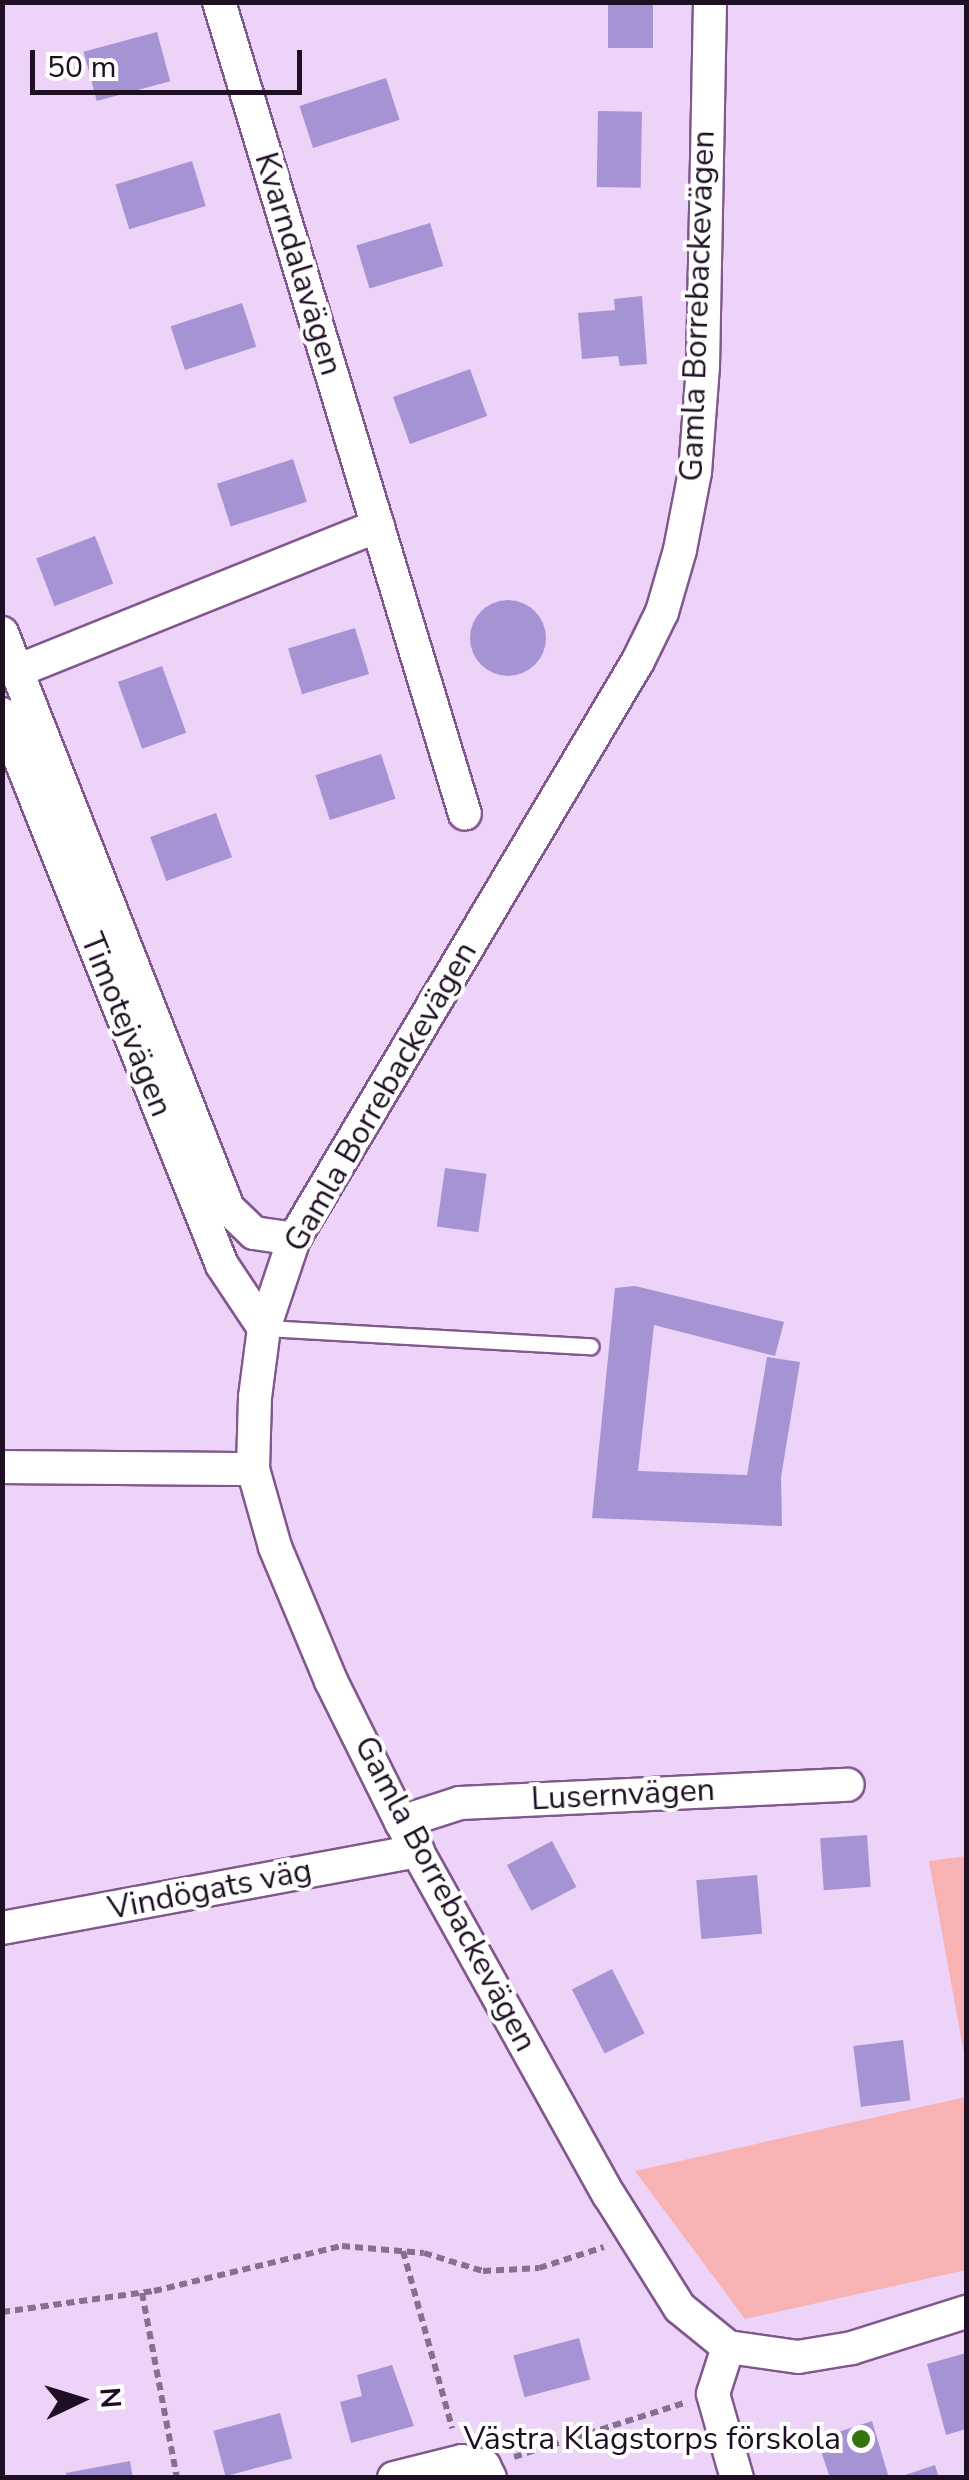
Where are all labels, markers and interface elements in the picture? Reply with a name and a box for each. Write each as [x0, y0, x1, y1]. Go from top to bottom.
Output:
scale bar [35, 30, 308, 92]
text: 50 m [47, 47, 116, 88]
street label: Gamla Borrebackevägen [673, 130, 723, 482]
street label: Kvarndalavägen [246, 148, 350, 380]
street label: Timotejvägen [72, 928, 180, 1122]
street label: Gamla Borrebackevägen [277, 935, 485, 1259]
street label: Gamla Borrebackevägen [346, 1730, 544, 2058]
street label: Lusernvägen [530, 1771, 716, 1819]
street label: Vindögats väg [105, 1851, 315, 1929]
north arrow [30, 2350, 130, 2450]
text: N [90, 2386, 130, 2410]
place label: Västra Klagstorps förskola [463, 2420, 841, 2458]
marker: Västra Klagstorps förskola [850, 2428, 872, 2450]

